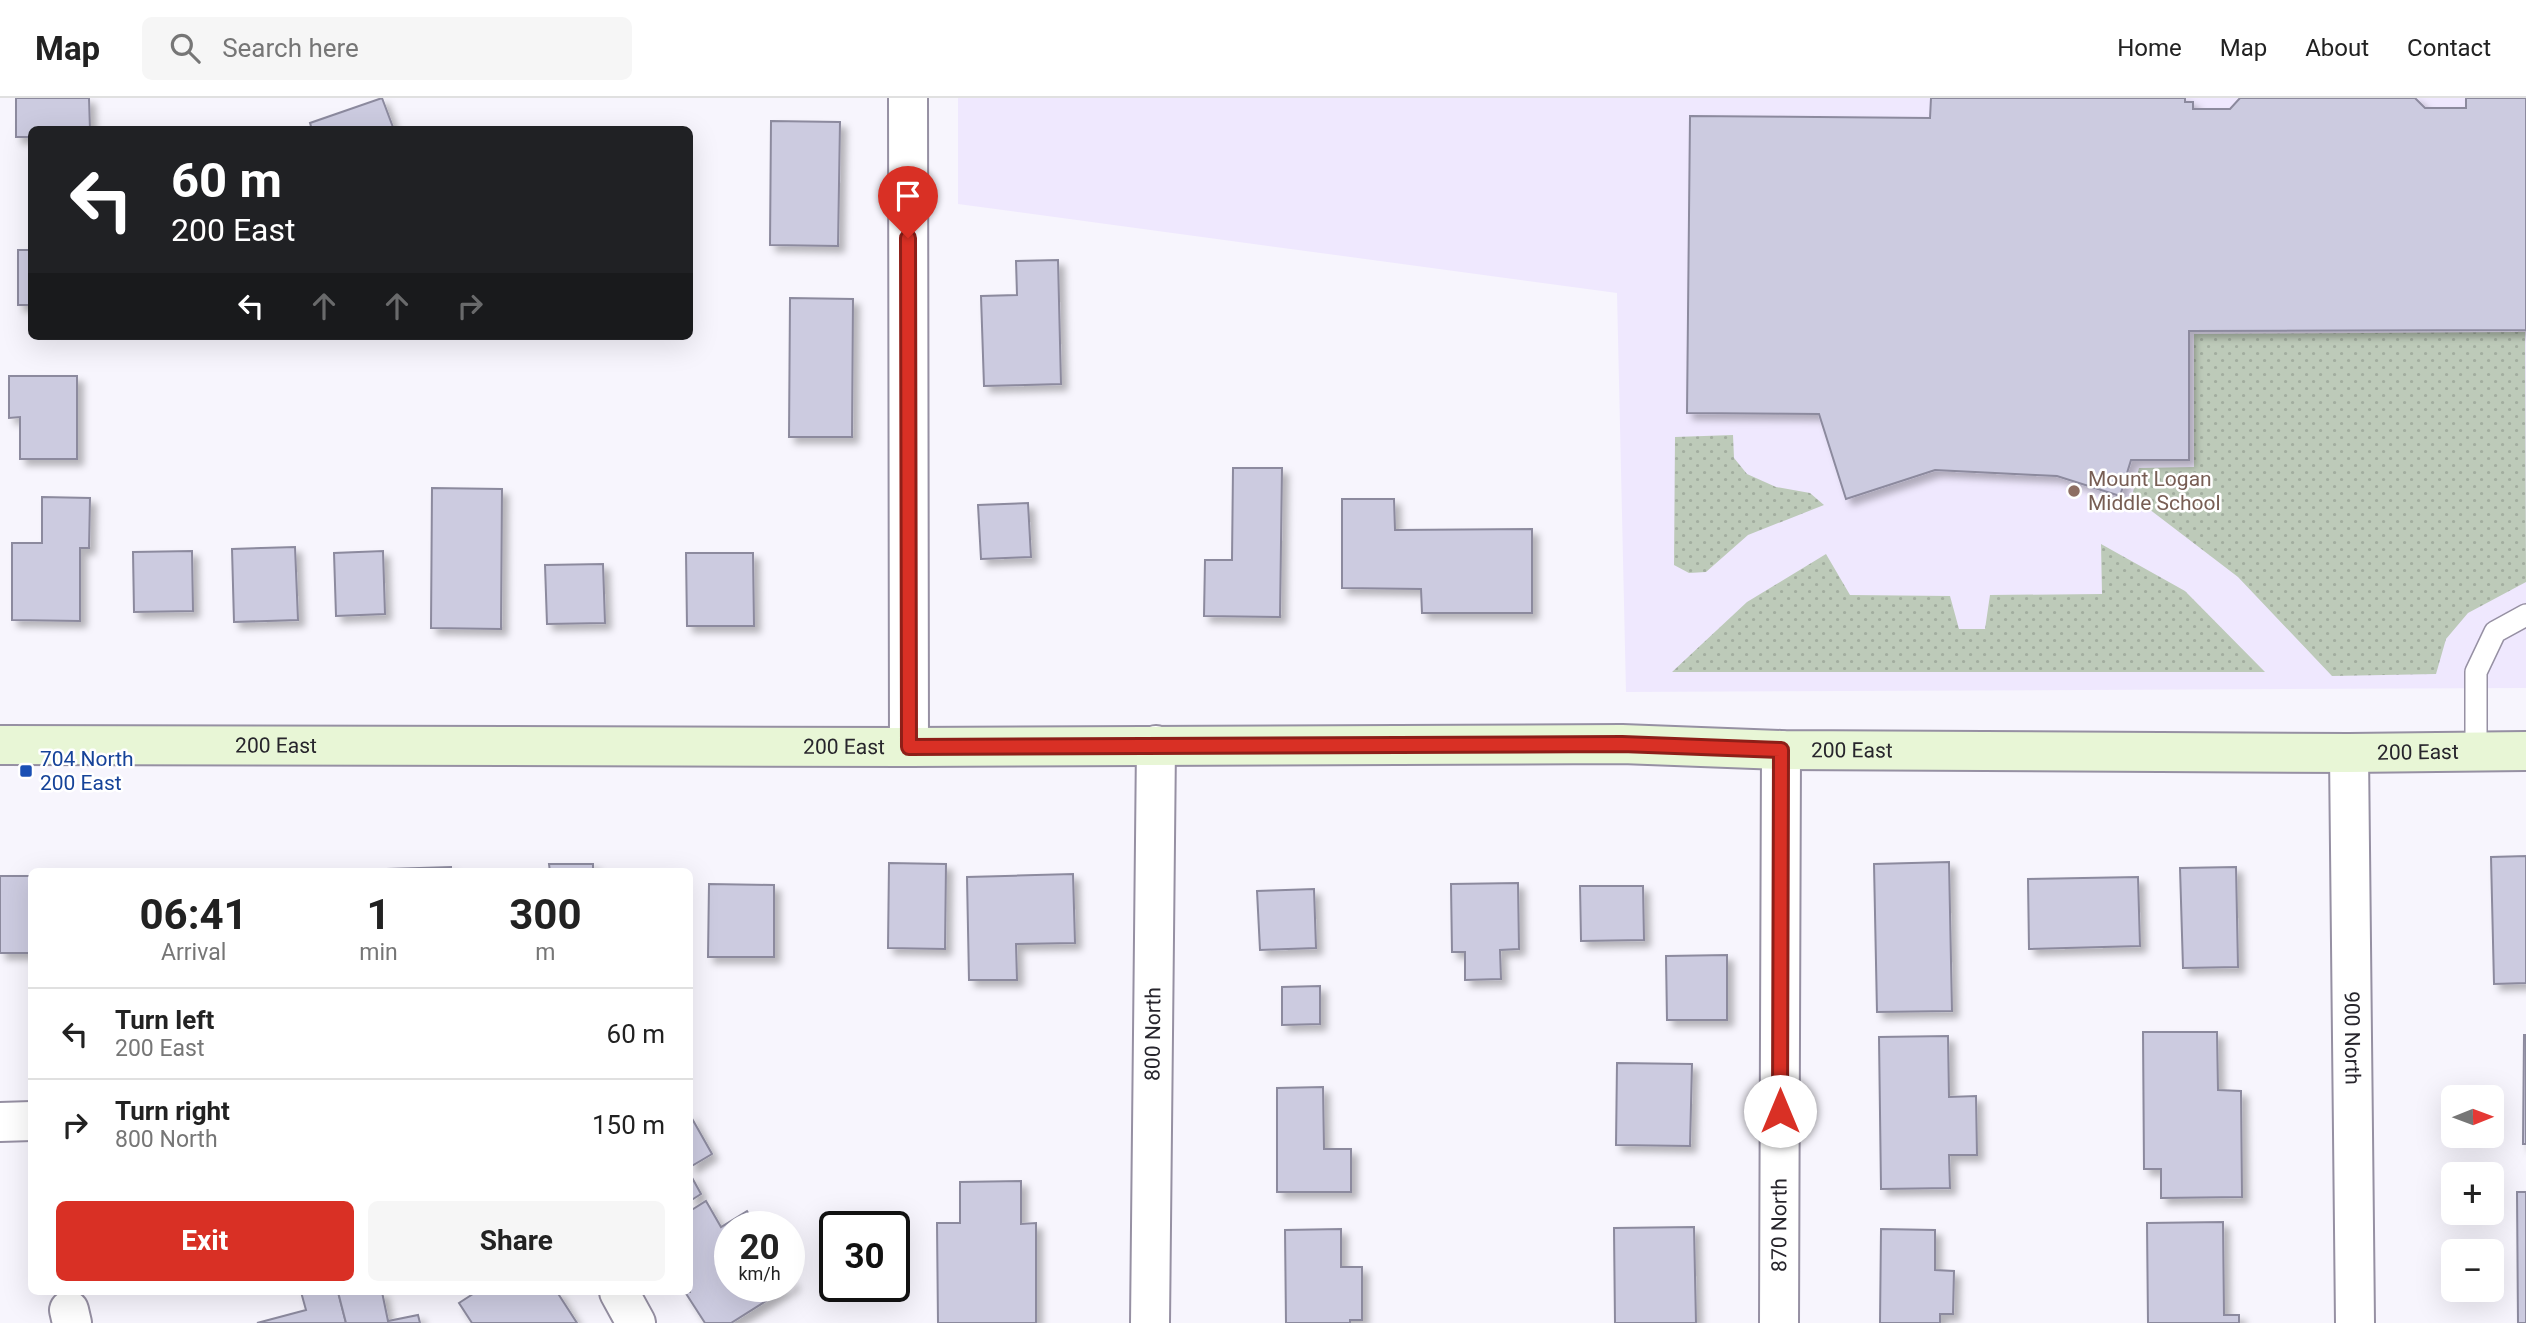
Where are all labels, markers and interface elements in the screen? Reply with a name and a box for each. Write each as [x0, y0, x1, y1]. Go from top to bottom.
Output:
search box [142, 17, 632, 80]
text: Map [35, 29, 100, 68]
icon: search [166, 29, 204, 67]
text: Search here [222, 33, 359, 63]
text: Home [2117, 34, 2182, 62]
text: Map [2220, 34, 2267, 62]
text: About [2305, 34, 2369, 62]
text: Contact [2407, 34, 2491, 62]
text: 60 m [171, 152, 282, 209]
icon: left [56, 154, 147, 245]
pin [878, 166, 938, 238]
icon: arrive [889, 177, 927, 215]
text: 200 East [171, 211, 295, 249]
icon: left [232, 287, 270, 325]
icon: ahead [305, 287, 343, 325]
icon: ahead [378, 287, 416, 325]
icon: right [451, 287, 489, 325]
place label: Mount Logan Middle School [2088, 467, 2221, 515]
marker: Mount Logan Middle School [2066, 483, 2082, 499]
street label: 200 East [235, 734, 317, 758]
street label: 200 East [803, 735, 885, 759]
street label: 200 East [1811, 738, 1893, 763]
street label: 200 East [2377, 740, 2459, 765]
place label: 704 North 200 East [40, 747, 134, 795]
marker: 704 North 200 East [18, 763, 34, 779]
text: 06:41 [140, 890, 248, 939]
text: 1 [366, 890, 391, 939]
text: 300 [509, 890, 582, 939]
text: Arrival [161, 939, 226, 966]
text: min [359, 939, 398, 966]
text: m [535, 939, 555, 966]
street label: 800 North [1141, 987, 1165, 1081]
street label: 900 North [2340, 991, 2364, 1085]
text: Turn left [115, 1005, 214, 1035]
icon: left [56, 1015, 94, 1053]
text: 60 m [607, 1019, 665, 1049]
text: 200 East [115, 1035, 204, 1062]
position arrow [1743, 1074, 1817, 1148]
north arrow [2441, 1085, 2504, 1148]
map controls [2441, 1085, 2504, 1302]
text: Turn right [115, 1096, 230, 1126]
icon: right [56, 1106, 94, 1144]
text: 150 m [592, 1110, 665, 1140]
text: 800 North [115, 1126, 218, 1153]
button: + [2441, 1162, 2504, 1225]
street label: 870 North [1767, 1178, 1792, 1272]
button: Exit [56, 1201, 354, 1281]
button: Share [368, 1201, 665, 1281]
speed limit sign: 30 [819, 1211, 910, 1302]
text: 20 [739, 1227, 780, 1268]
button: − [2441, 1239, 2504, 1302]
text: km/h [738, 1263, 781, 1284]

